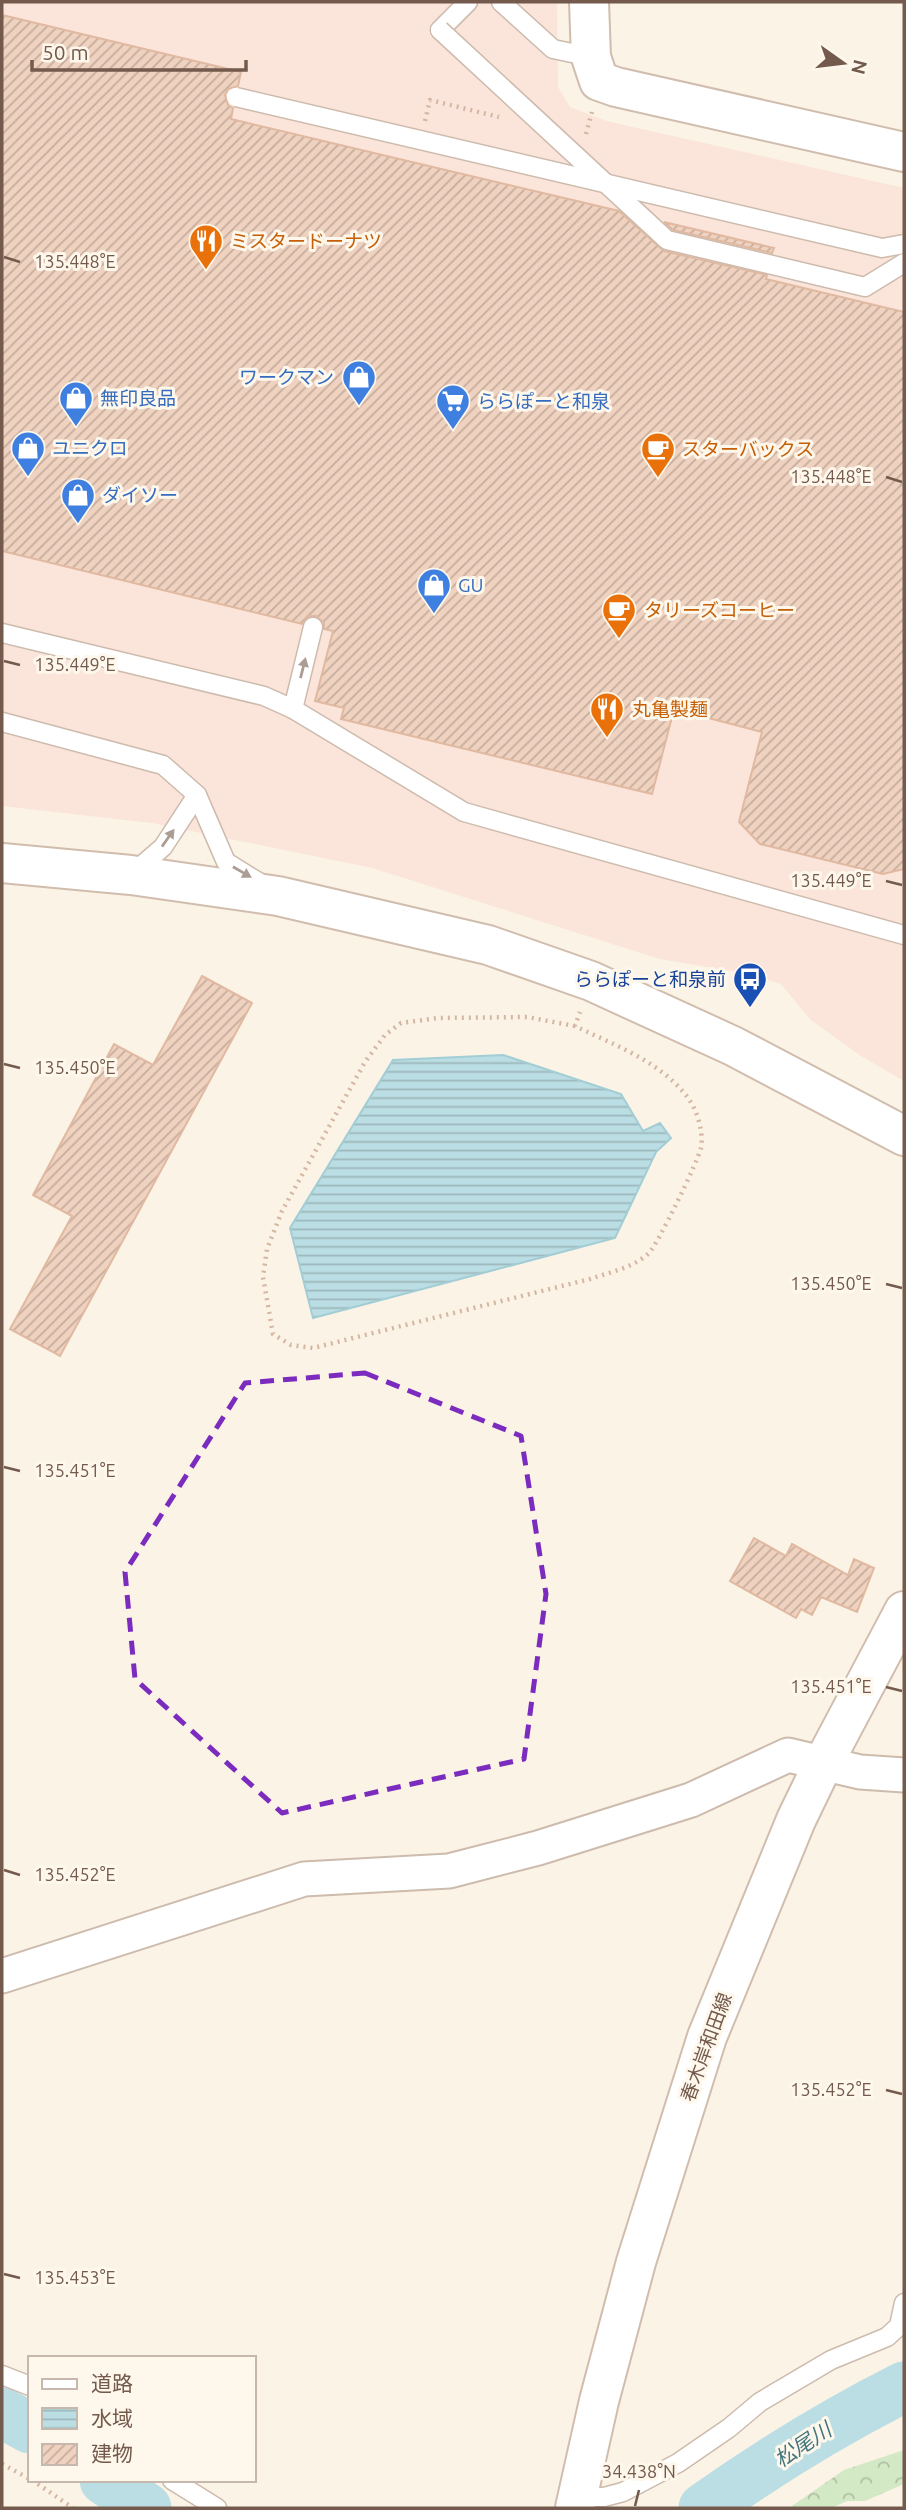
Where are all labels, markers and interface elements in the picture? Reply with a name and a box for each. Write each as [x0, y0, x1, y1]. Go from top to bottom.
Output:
scale bar [32, 28, 245, 72]
north arrow [808, 28, 878, 98]
text: 50 m [42, 40, 89, 64]
text: N [847, 58, 872, 77]
restaurant icon: ミスタードーナツ [187, 222, 225, 271]
place label: ミスタードーナツ [230, 230, 382, 252]
text: 135.448°E [34, 251, 116, 271]
shop icon: ワークマン [340, 358, 378, 407]
place label: ワークマン [239, 366, 334, 388]
shop icon: 無印良品 [57, 379, 95, 428]
supermarket icon: ららぽーと和泉 [434, 382, 472, 431]
place label: 無印良品 [100, 387, 176, 409]
place label: ららぽーと和泉 [477, 390, 610, 412]
shop icon: ユニクロ [9, 429, 47, 478]
cafe icon: スターバックス [639, 430, 677, 479]
place label: ユニクロ [52, 437, 128, 459]
place label: スターバックス [682, 438, 814, 460]
text: 135.448°E [790, 466, 872, 486]
shop icon: ダイソー [59, 476, 97, 525]
place label: ダイソー [102, 484, 178, 506]
shop icon: GU [415, 566, 453, 615]
place label: GU [458, 574, 484, 596]
cafe icon: タリーズコーヒー [600, 591, 638, 640]
place label: タリーズコーヒー [644, 599, 795, 621]
text: 135.449°E [34, 654, 116, 674]
one-way arrow [298, 657, 309, 679]
restaurant icon: 丸亀製麺 [588, 690, 626, 739]
place label: 丸亀製麺 [632, 698, 708, 720]
one-way arrow [161, 829, 175, 847]
one-way arrow [233, 866, 252, 878]
text: 135.449°E [790, 870, 872, 890]
bus stop icon: ららぽーと和泉前 [731, 960, 769, 1009]
place label: ららぽーと和泉前 [574, 968, 726, 990]
text: 135.450°E [34, 1057, 116, 1077]
text: 135.450°E [790, 1273, 872, 1293]
text: 135.451°E [34, 1460, 116, 1480]
text: 135.451°E [790, 1676, 872, 1696]
text: 135.452°E [34, 1864, 116, 1884]
street label: 春木岸和田線 [676, 1990, 736, 2104]
text: 135.452°E [790, 2079, 872, 2099]
text: 135.453°E [34, 2267, 116, 2287]
legend [28, 2356, 256, 2482]
text: 道路 [91, 2371, 133, 2395]
text: 水域 [91, 2406, 133, 2430]
water label: 松尾川 [770, 2416, 837, 2471]
text: 建物 [91, 2441, 133, 2465]
text: 34.438°N [602, 2461, 676, 2481]

